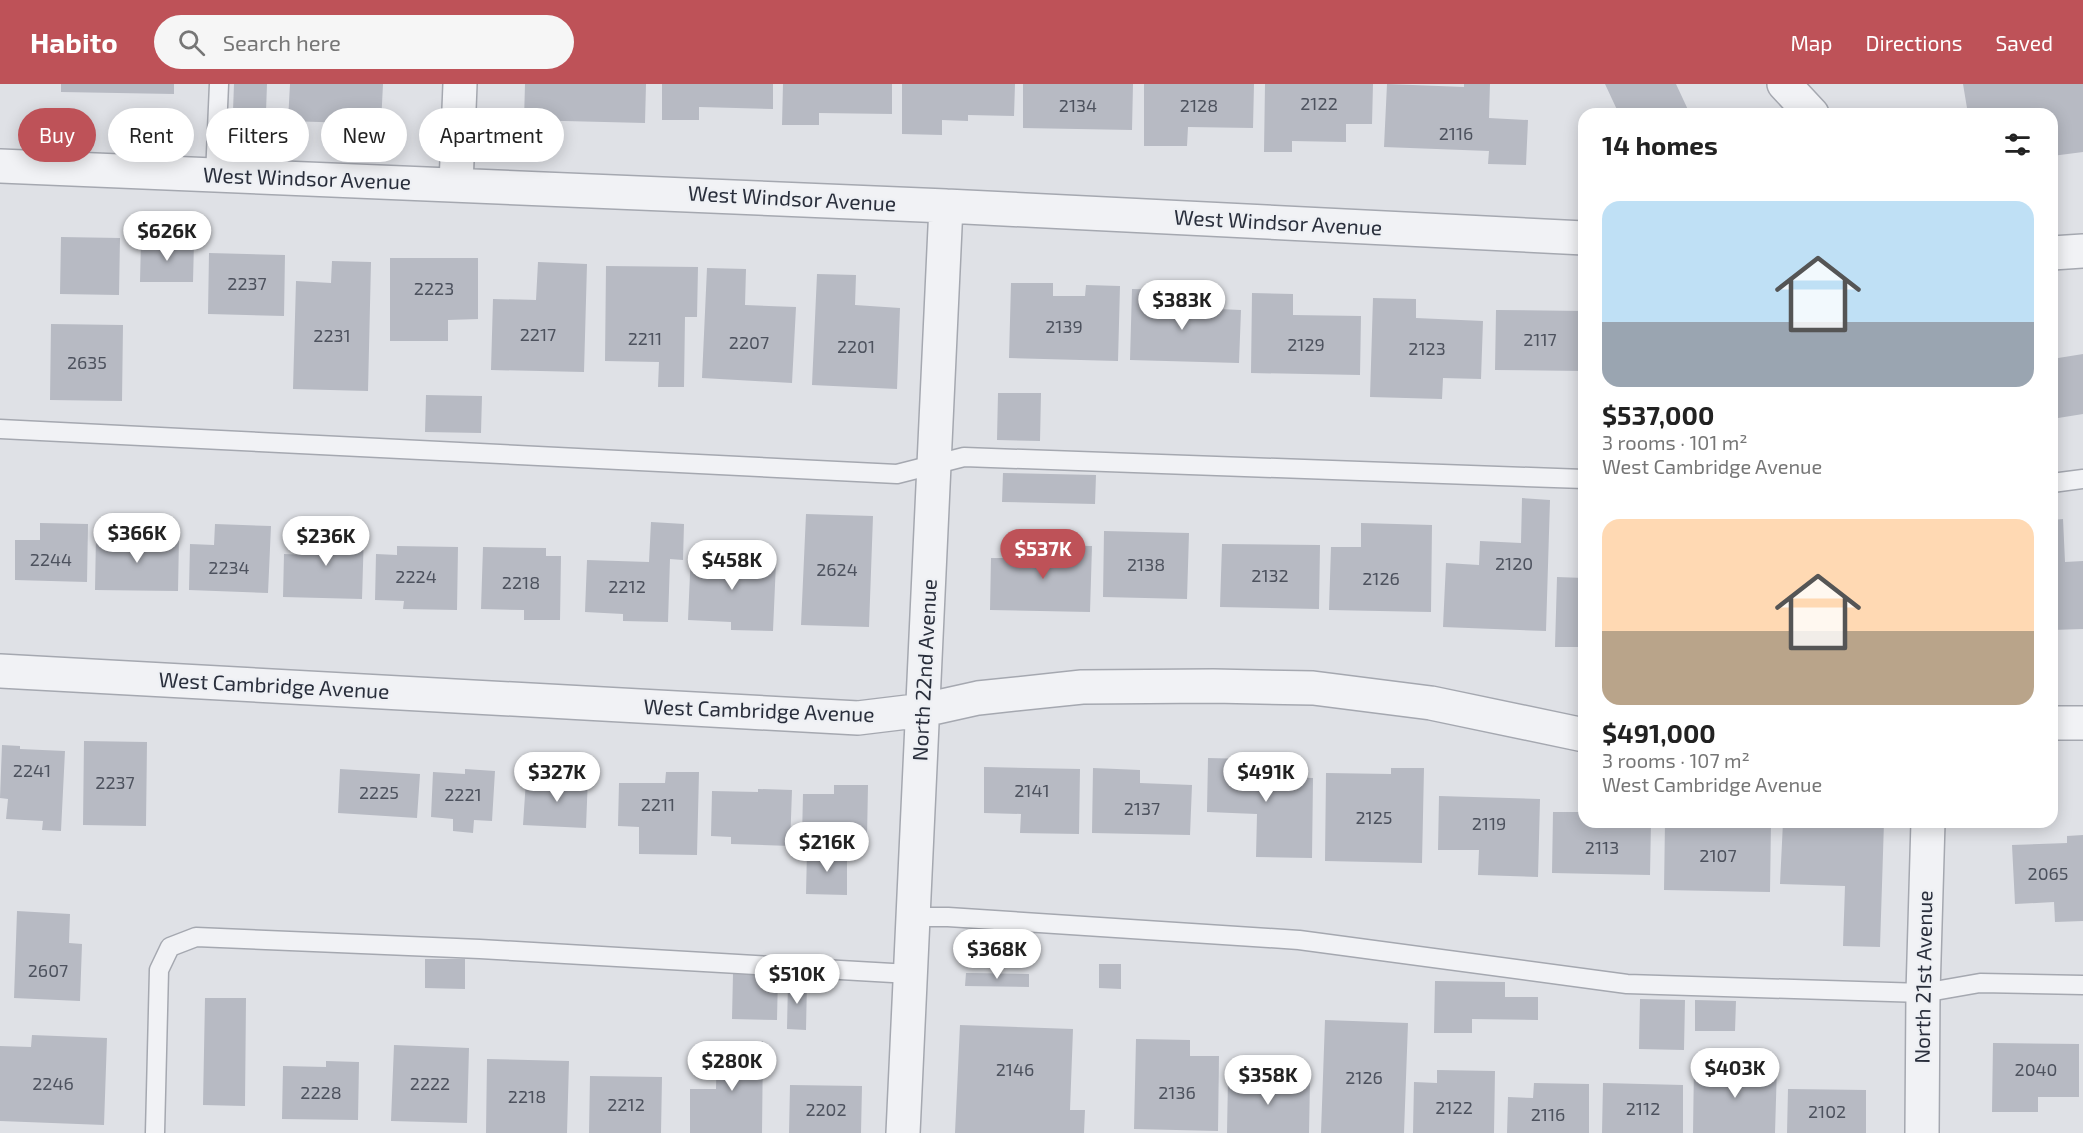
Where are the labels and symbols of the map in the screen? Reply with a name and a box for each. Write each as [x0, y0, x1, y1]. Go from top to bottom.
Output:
house number: 2122 [1300, 92, 1338, 114]
house number: 2134 [1059, 94, 1097, 116]
house number: 2128 [1180, 94, 1218, 116]
house number: 2116 [1439, 122, 1473, 144]
street label: West Windsor Avenue [202, 161, 412, 194]
street label: West Windsor Avenue [687, 180, 897, 215]
street label: West Windsor Avenue [1173, 204, 1383, 239]
pin: $626K [125, 211, 209, 262]
house number: 2237 [227, 272, 267, 294]
house number: 2223 [414, 277, 454, 299]
pin: $383K [1140, 280, 1224, 331]
house number: 2139 [1045, 315, 1083, 337]
house number: 2217 [520, 323, 556, 345]
house number: 2231 [313, 324, 351, 346]
house number: 2211 [628, 327, 662, 349]
house number: 2117 [1523, 328, 1557, 350]
house number: 2207 [729, 331, 769, 353]
house number: 2129 [1287, 333, 1325, 355]
house number: 2201 [837, 335, 875, 357]
house number: 2123 [1408, 337, 1446, 359]
house number: 2635 [67, 351, 107, 373]
pin: $366K [95, 513, 179, 564]
pin: $236K [284, 516, 368, 567]
pin: $537K [1001, 529, 1085, 580]
pin: $458K [690, 540, 774, 591]
house number: 2244 [30, 548, 72, 570]
house number: 2120 [1495, 552, 1533, 574]
house number: 2138 [1127, 553, 1165, 575]
house number: 2234 [208, 556, 250, 578]
house number: 2624 [816, 558, 858, 580]
house number: 2132 [1251, 564, 1289, 586]
house number: 2224 [395, 565, 437, 587]
house number: 2126 [1362, 567, 1400, 589]
house number: 2218 [502, 571, 540, 593]
house number: 2212 [608, 575, 646, 597]
street label: North 22nd Avenue [906, 578, 941, 762]
street label: West Cambridge Avenue [158, 666, 390, 703]
street label: West Cambridge Avenue [643, 693, 875, 726]
pin: $327K [515, 752, 599, 803]
pin: $491K [1224, 752, 1308, 803]
house number: 2241 [13, 759, 51, 781]
house number: 2237 [95, 771, 135, 793]
house number: 2141 [1014, 779, 1050, 801]
house number: 2225 [359, 781, 399, 803]
house number: 2221 [444, 783, 482, 805]
house number: 2211 [641, 793, 675, 815]
house number: 2137 [1124, 797, 1160, 819]
house number: 2125 [1355, 806, 1393, 828]
house number: 2119 [1472, 812, 1506, 834]
pin: $216K [785, 822, 869, 873]
house number: 2113 [1585, 836, 1619, 858]
house number: 2107 [1699, 844, 1737, 866]
house number: 2065 [2028, 862, 2068, 884]
street label: North 21st Avenue [1908, 890, 1937, 1064]
pin: $368K [955, 929, 1039, 980]
pin: $510K [755, 954, 839, 1005]
house number: 2607 [28, 959, 68, 981]
pin: $280K [690, 1041, 774, 1092]
pin: $403K [1693, 1048, 1777, 1099]
pin: $358K [1226, 1055, 1310, 1106]
house number: 2146 [996, 1058, 1034, 1080]
house number: 2040 [2015, 1058, 2057, 1080]
house number: 2126 [1345, 1066, 1383, 1088]
house number: 2246 [32, 1072, 74, 1094]
house number: 2222 [410, 1072, 450, 1094]
house number: 2228 [300, 1081, 342, 1103]
house number: 2136 [1158, 1081, 1196, 1103]
house number: 2218 [508, 1085, 546, 1107]
house number: 2212 [607, 1093, 645, 1115]
house number: 2122 [1435, 1096, 1473, 1118]
house number: 2112 [1626, 1097, 1660, 1119]
house number: 2202 [805, 1098, 847, 1120]
house number: 2102 [1808, 1100, 1846, 1122]
house number: 2116 [1531, 1103, 1565, 1125]

